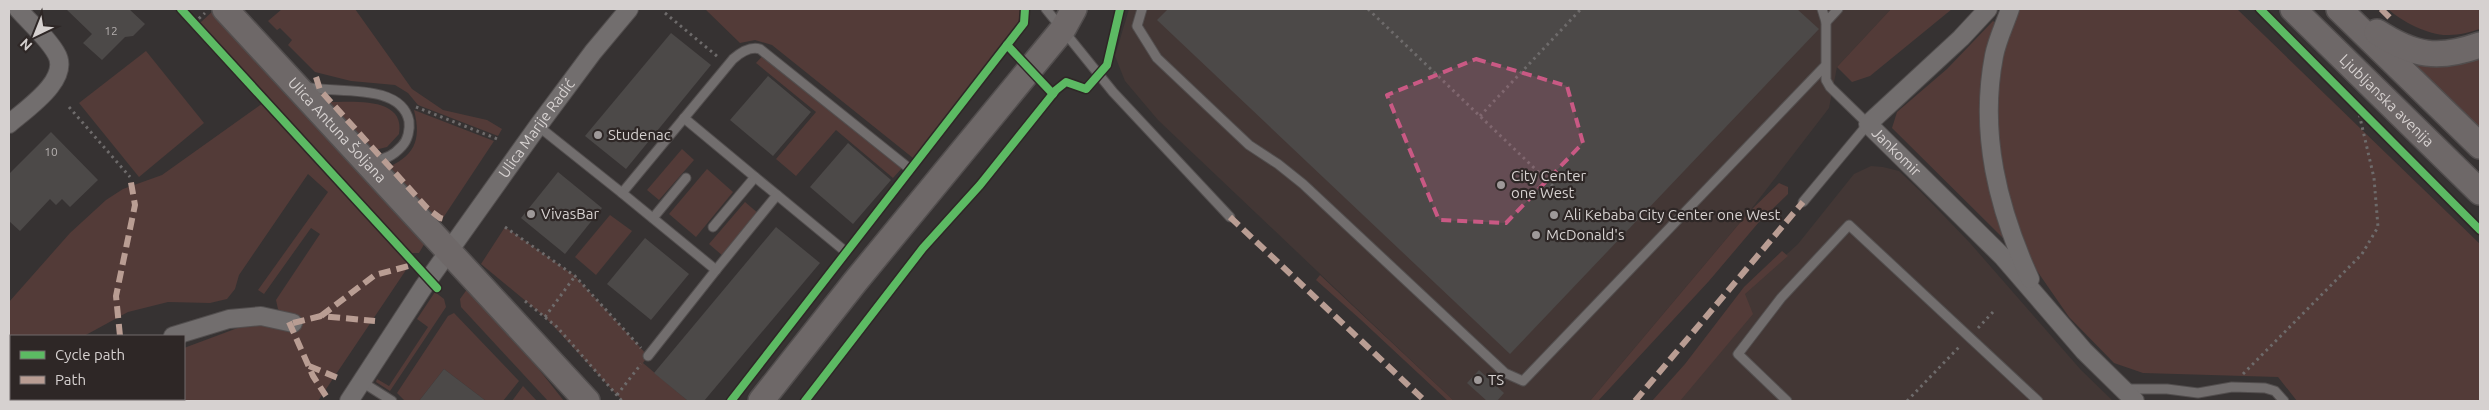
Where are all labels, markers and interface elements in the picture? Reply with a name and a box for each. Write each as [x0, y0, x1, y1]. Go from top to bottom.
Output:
north arrow [10, 10, 60, 60]
house number: 12 [104, 24, 118, 37]
text: N [17, 35, 35, 54]
street label: Ljubljanska avenija [2336, 51, 2437, 150]
street label: Ulica Antuna Šoljana [285, 74, 390, 186]
street label: Ulica Marije Radić [495, 76, 578, 181]
street label: Jankomir [1869, 124, 1925, 180]
place label: Studenac [608, 126, 671, 143]
marker: Studenac [592, 129, 604, 141]
house number: 10 [44, 145, 58, 158]
place label: City Center one West [1511, 167, 1587, 201]
marker: City Center one West [1495, 179, 1507, 191]
place label: VivasBar [541, 205, 599, 222]
place label: Ali Kebaba City Center one West [1564, 206, 1781, 223]
marker: VivasBar [525, 208, 537, 220]
marker: Ali Kebaba City Center one West [1548, 209, 1560, 221]
place label: McDonald's [1546, 226, 1624, 243]
marker: McDonald's [1530, 229, 1542, 241]
legend [10, 335, 185, 400]
text: Cycle path [55, 346, 125, 363]
text: Path [55, 371, 86, 388]
place label: TS [1488, 371, 1504, 388]
marker: TS [1472, 374, 1484, 386]

